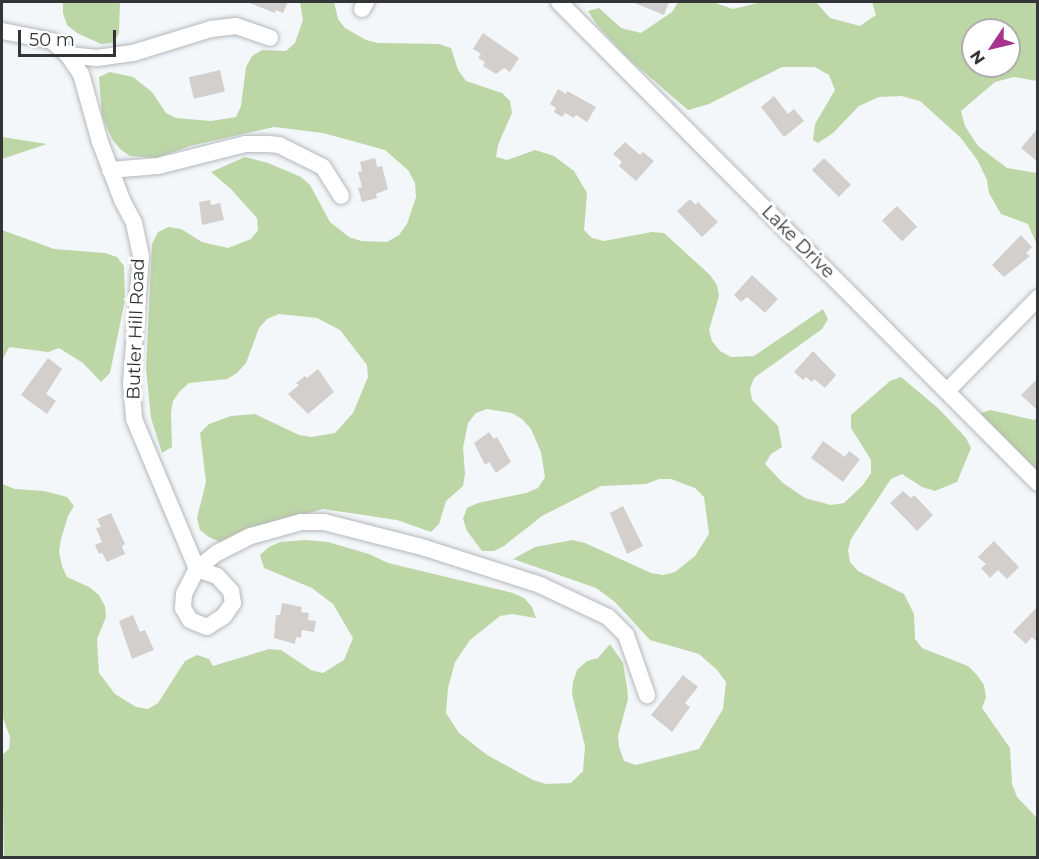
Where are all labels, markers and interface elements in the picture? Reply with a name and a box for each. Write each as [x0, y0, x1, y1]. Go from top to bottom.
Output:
scale bar [21, 18, 118, 56]
north arrow [961, 18, 1021, 78]
text: 50 m [29, 29, 75, 51]
text: N [966, 47, 989, 68]
street label: Lake Drive [757, 201, 839, 283]
street label: Butler Hill Road [123, 258, 149, 400]

